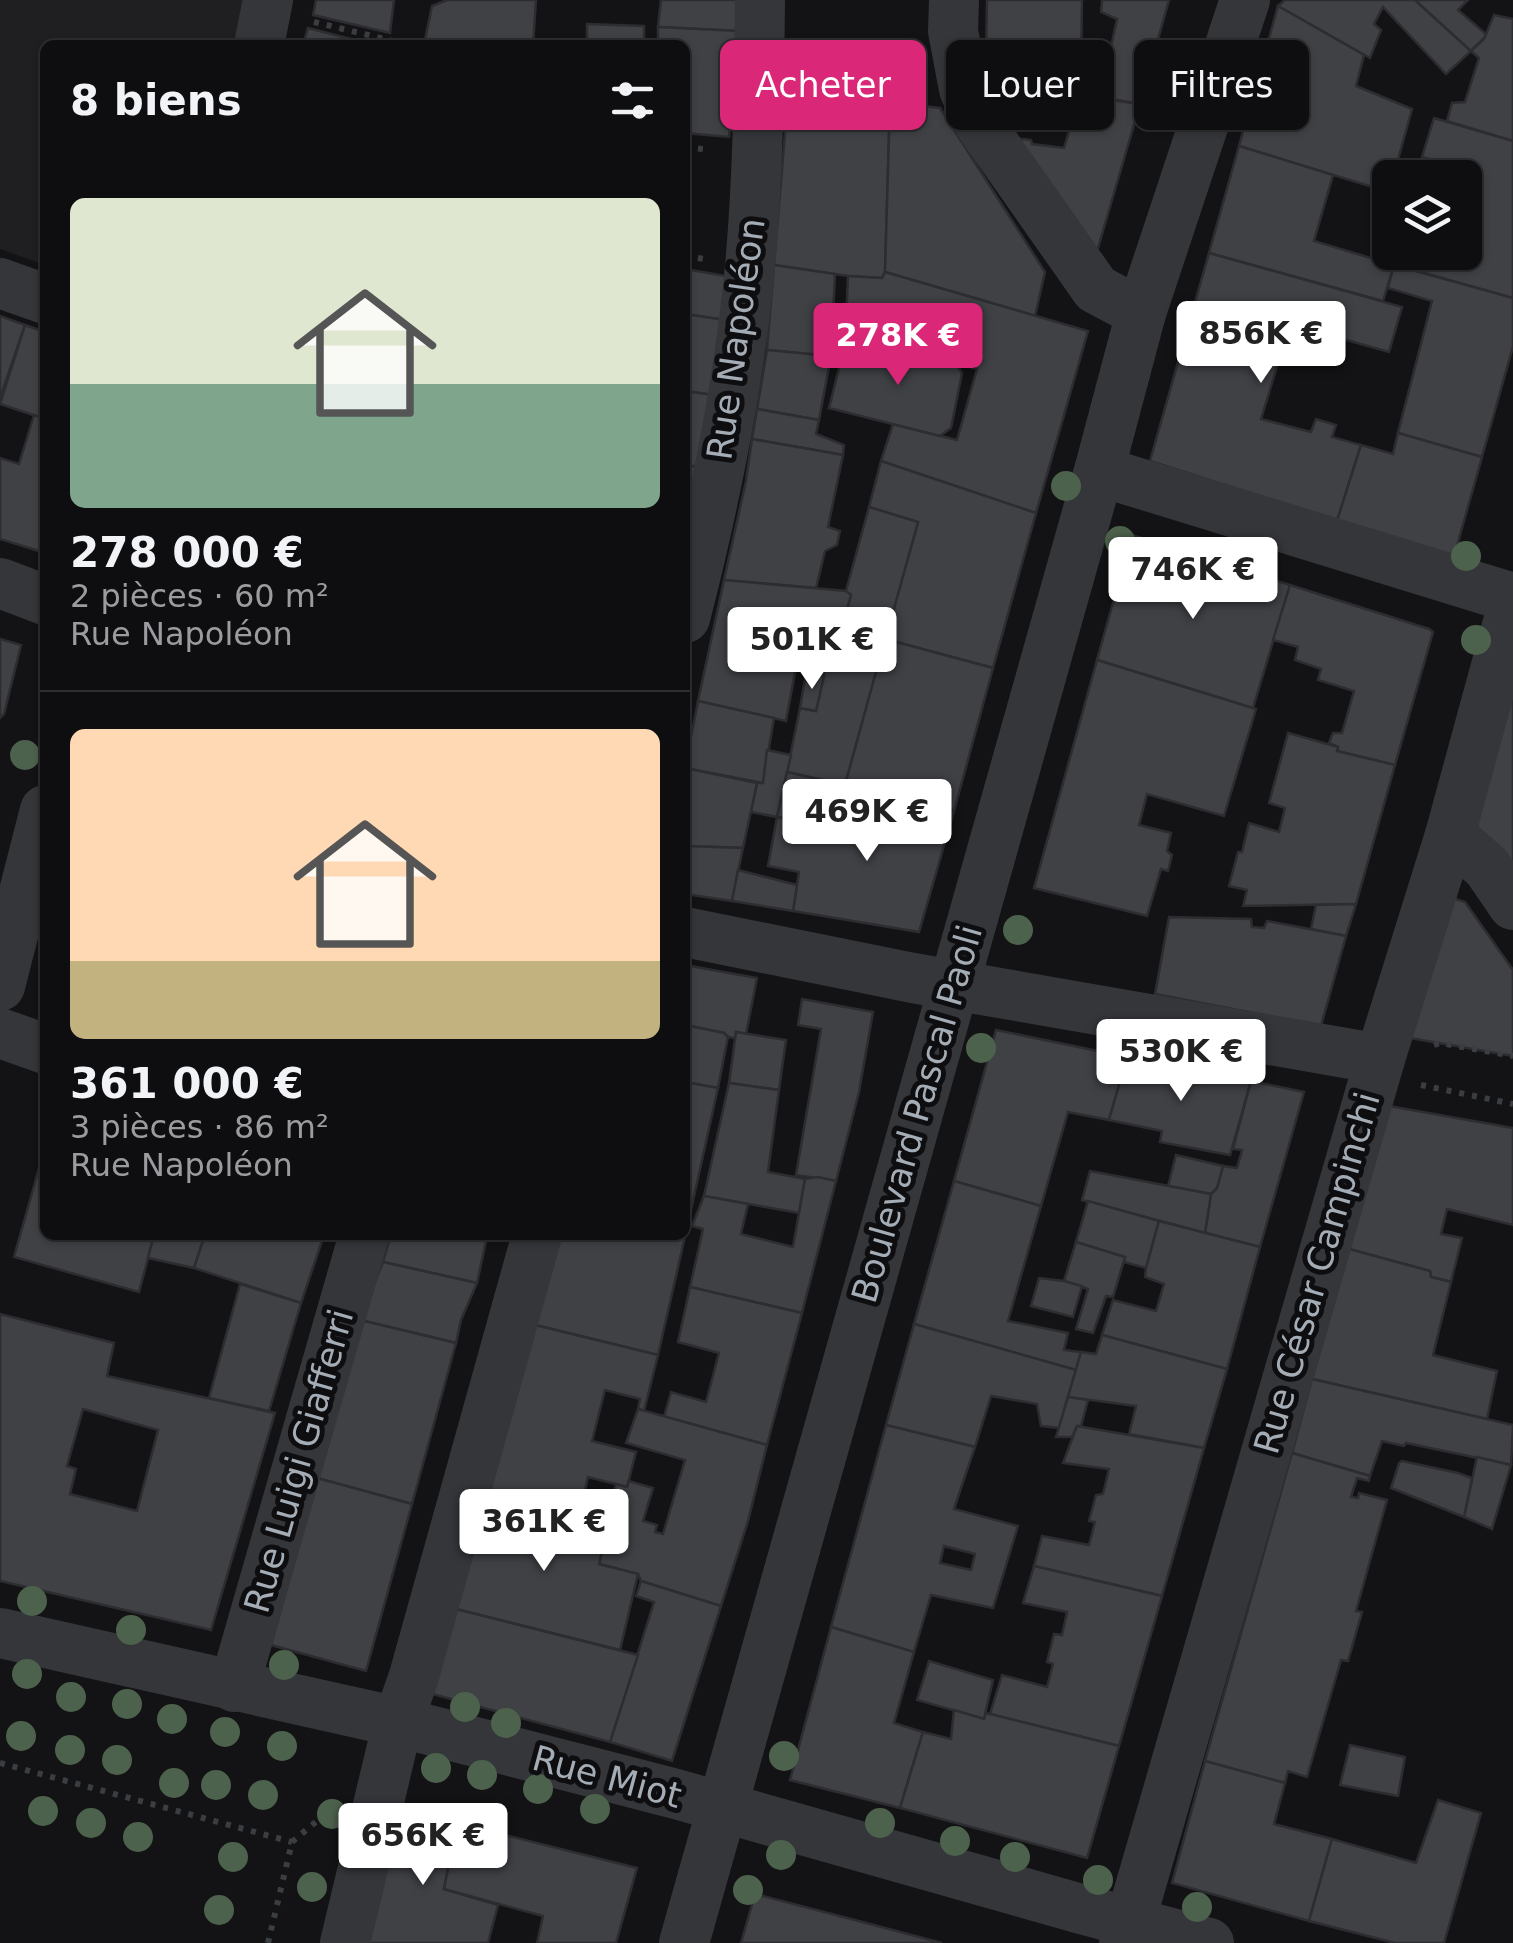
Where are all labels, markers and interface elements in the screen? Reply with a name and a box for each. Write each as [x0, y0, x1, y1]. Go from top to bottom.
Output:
chip: Acheter [720, 40, 926, 130]
chip: Louer [946, 40, 1114, 130]
chip: Filtres [1134, 40, 1309, 130]
icon: filters [605, 73, 660, 128]
text: 8 biens [70, 76, 242, 125]
map controls [1372, 160, 1482, 270]
button: layers [1372, 160, 1482, 270]
street label: Rue Napoléon [699, 216, 773, 462]
icon: home [275, 263, 455, 443]
pin: 856K € [1180, 301, 1342, 386]
pin: 278K € [817, 303, 979, 388]
text: 856K € [1199, 314, 1324, 352]
text: 278K € [836, 316, 961, 354]
text: 278 000 € [70, 528, 304, 577]
pin: 746K € [1112, 537, 1274, 622]
text: 746K € [1131, 550, 1256, 588]
text: 2 pièces · 60 m² [70, 577, 329, 615]
pin: 501K € [731, 607, 893, 692]
text: Rue Napoléon [70, 615, 293, 653]
text: 501K € [750, 620, 875, 658]
pin: 469K € [786, 779, 948, 864]
text: 469K € [805, 792, 930, 830]
icon: home [275, 794, 455, 974]
street label: Boulevard Pascal Paoli [844, 921, 990, 1307]
pin: 530K € [1100, 1019, 1262, 1104]
text: 530K € [1119, 1032, 1244, 1070]
text: 361 000 € [70, 1059, 304, 1108]
street label: Rue César Campinchi [1246, 1088, 1388, 1458]
text: 3 pièces · 86 m² [70, 1108, 329, 1146]
text: Rue Napoléon [70, 1146, 293, 1184]
street label: Rue Luigi Giafferri [237, 1305, 361, 1617]
pin: 361K € [463, 1489, 625, 1574]
text: 361K € [482, 1502, 607, 1540]
street label: Rue Miot [528, 1738, 686, 1816]
pin: 656K € [342, 1803, 504, 1888]
text: 656K € [361, 1816, 486, 1854]

